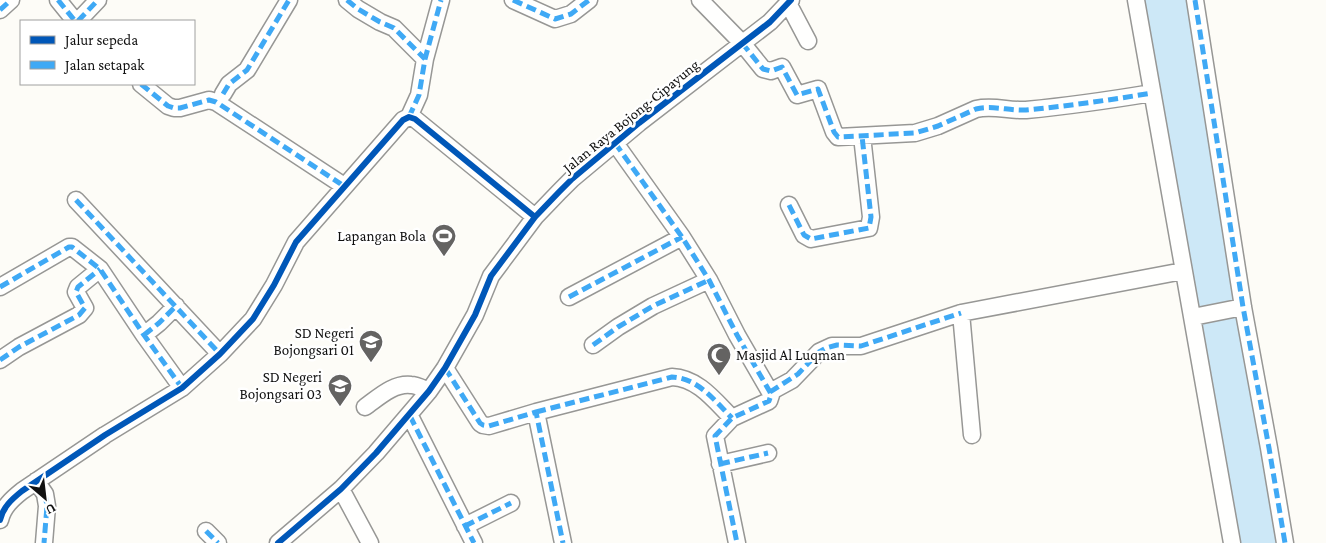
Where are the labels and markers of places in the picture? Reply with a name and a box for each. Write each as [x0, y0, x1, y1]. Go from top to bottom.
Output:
sports icon: Lapangan Bola [431, 223, 457, 257]
place label: Lapangan Bola [337, 228, 426, 245]
place label: SD Negeri Bojongsari 01 [274, 325, 354, 359]
school or university icon: SD Negeri Bojongsari 01 [358, 329, 384, 363]
mosque icon: Masjid Al Luqman [706, 342, 732, 376]
place label: Masjid Al Luqman [736, 347, 845, 364]
place label: SD Negeri Bojongsari 03 [240, 369, 322, 403]
school or university icon: SD Negeri Bojongsari 03 [327, 373, 353, 407]

